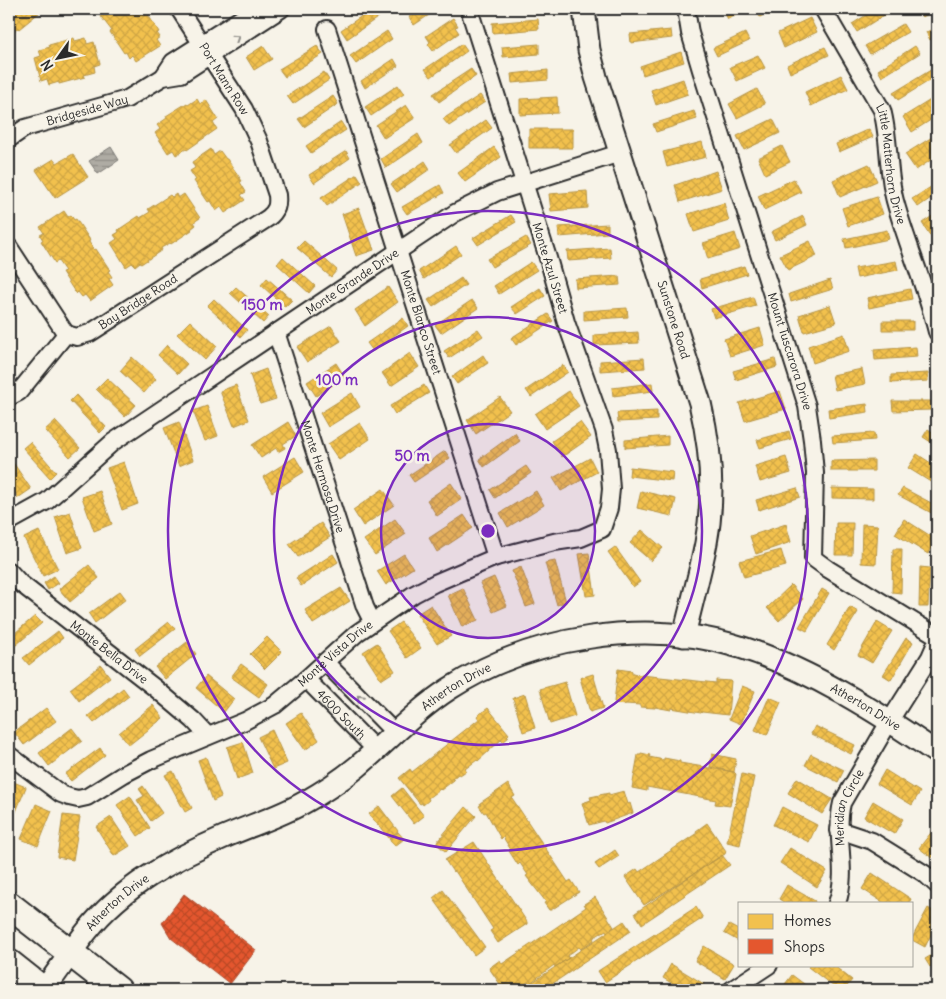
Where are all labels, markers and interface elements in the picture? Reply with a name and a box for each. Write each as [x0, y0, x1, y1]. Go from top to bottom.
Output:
north arrow [32, 32, 82, 82]
one-way arrow [230, 35, 239, 44]
street label: Port Mann Row [196, 40, 253, 118]
text: N [37, 56, 57, 74]
street label: Bridgeside Way [44, 91, 130, 129]
street label: Little Matterhorn Drive [873, 101, 909, 226]
street label: Monte Azul Street [529, 220, 571, 315]
street label: Monte Grande Drive [303, 245, 401, 318]
street label: Monte Blanco Street [398, 268, 445, 376]
street label: Bay Bridge Road [95, 271, 180, 333]
street label: Sunstone Road [654, 279, 693, 361]
street label: Mount Tuscarora Drive [765, 291, 815, 411]
text: 150 m [241, 295, 283, 314]
text: 100 m [316, 370, 358, 389]
street label: Monte Hermosa Drive [298, 418, 348, 535]
text: 50 m [394, 446, 430, 465]
centre of rings [479, 522, 497, 540]
street label: Monte Bella Drive [67, 617, 151, 687]
street label: Monte Vista Drive [294, 617, 375, 690]
street label: Atherton Drive [418, 659, 493, 713]
street label: Atherton Drive [828, 680, 904, 734]
street label: 4600 South [314, 686, 369, 742]
one-way arrow [357, 695, 366, 704]
street label: Meridian Circle [832, 766, 867, 847]
street label: Atherton Drive [82, 870, 151, 934]
legend [738, 902, 914, 966]
text: Homes [784, 911, 831, 930]
text: Shops [784, 937, 825, 956]

